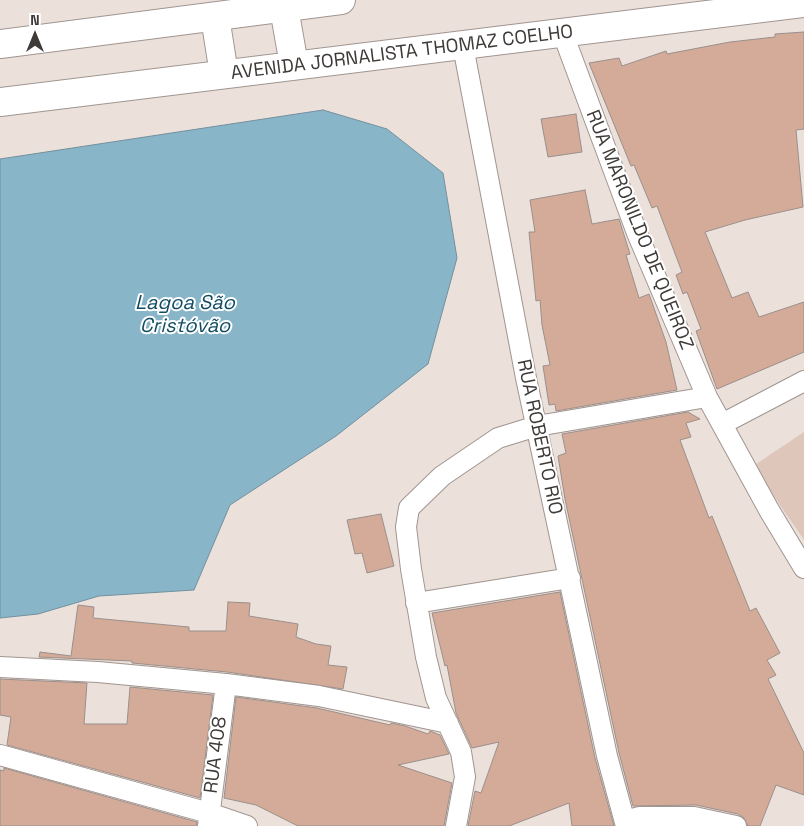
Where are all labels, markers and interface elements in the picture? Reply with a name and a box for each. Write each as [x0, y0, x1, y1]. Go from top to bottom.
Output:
north arrow [10, 10, 60, 60]
text: N [30, 11, 40, 29]
street label: AVENIDA JORNALISTA THOMAZ COELHO [230, 21, 574, 85]
street label: RUA MARONILDO DE QUEIROZ [580, 107, 698, 353]
water label: Lagoa São Cristóvão [135, 292, 235, 339]
street label: RUA ROBERTO RIO [511, 357, 567, 517]
street label: RUA 408 [200, 715, 232, 795]

